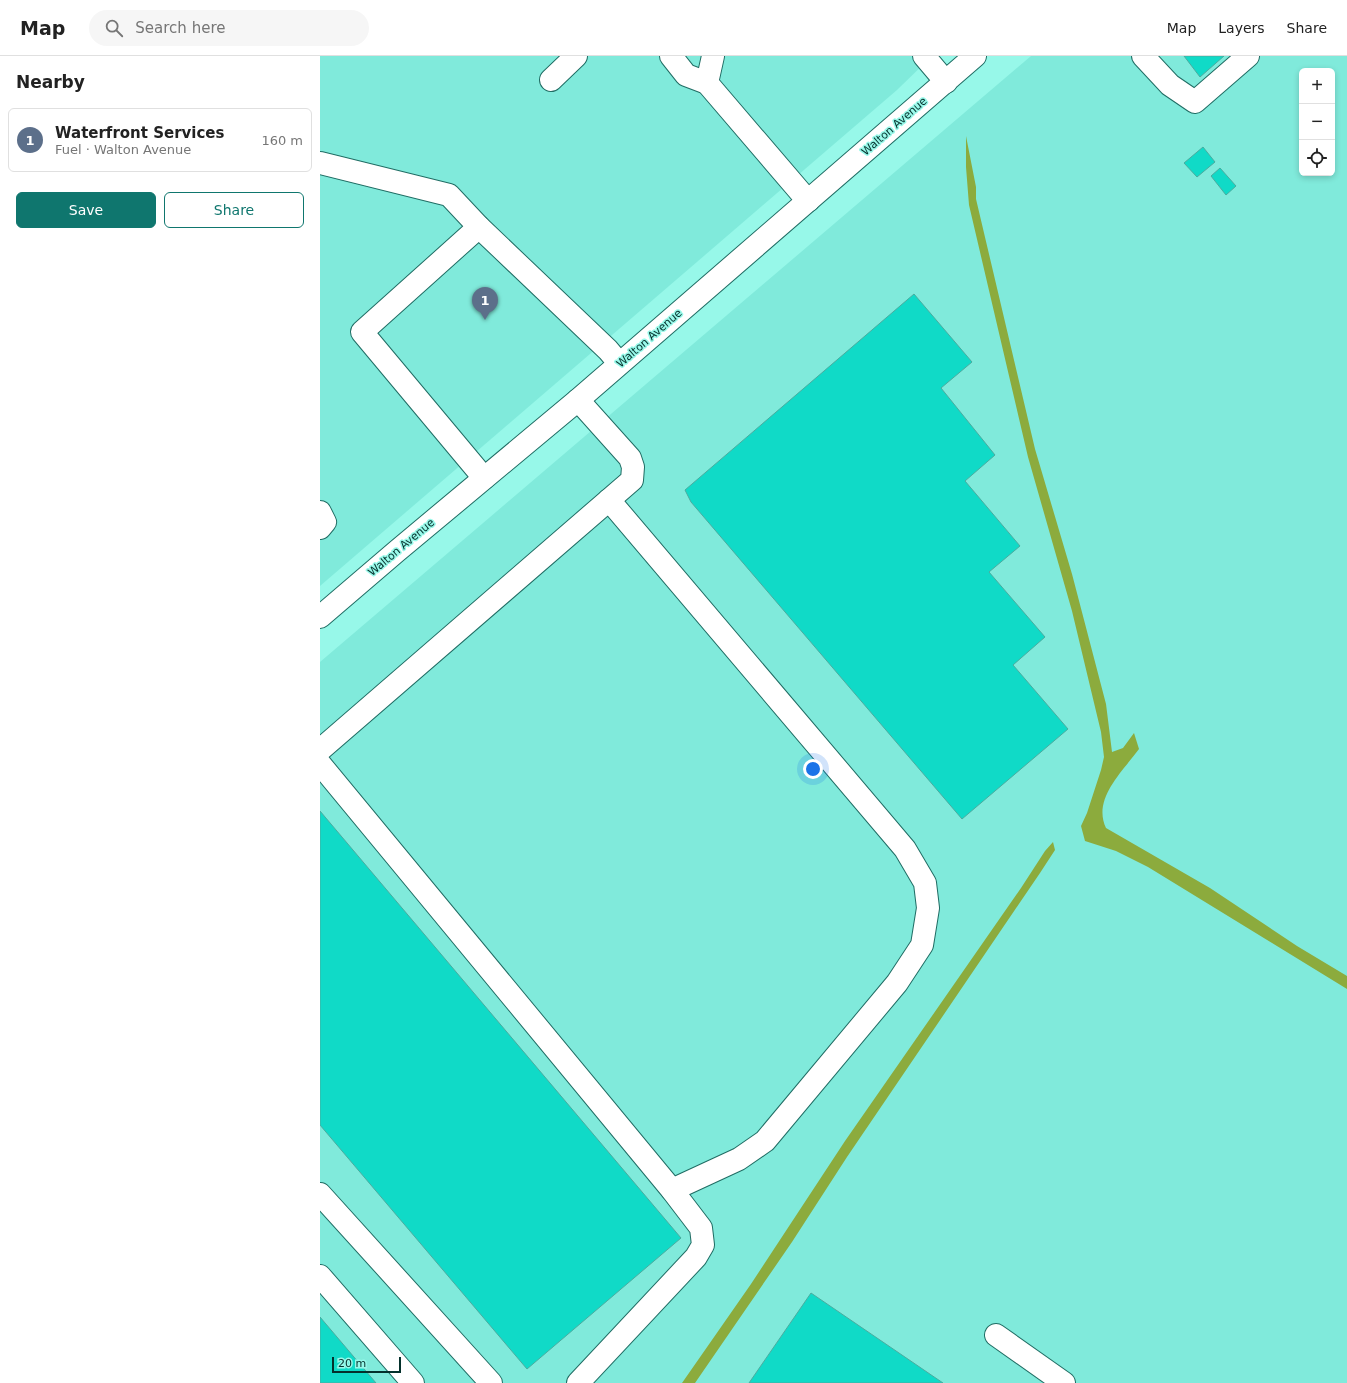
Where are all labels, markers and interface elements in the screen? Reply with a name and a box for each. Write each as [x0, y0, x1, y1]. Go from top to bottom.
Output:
search box [89, 10, 369, 46]
text: Map [20, 17, 65, 39]
icon: search [103, 17, 125, 39]
text: Search here [135, 19, 225, 37]
text: Map [1167, 20, 1196, 36]
text: Layers [1218, 20, 1265, 36]
text: Share [1287, 20, 1327, 36]
map controls [1299, 68, 1335, 176]
button: + [1299, 68, 1335, 104]
text: Nearby [16, 72, 85, 92]
street label: Walton Avenue [859, 94, 930, 158]
button: − [1299, 104, 1335, 140]
text: Waterfront Services [55, 124, 224, 142]
text: 1 [25, 133, 35, 148]
text: 160 m [261, 133, 303, 148]
button: locate [1299, 140, 1335, 176]
text: Fuel · Walton Avenue [55, 142, 191, 157]
button: Save [16, 192, 156, 228]
button: Share [164, 192, 304, 228]
pin: 1 [472, 287, 498, 320]
street label: Walton Avenue [614, 306, 685, 370]
street label: Walton Avenue [366, 516, 437, 579]
your location [803, 759, 823, 779]
scale bar [332, 1355, 401, 1374]
text: 20 m [338, 1357, 366, 1370]

